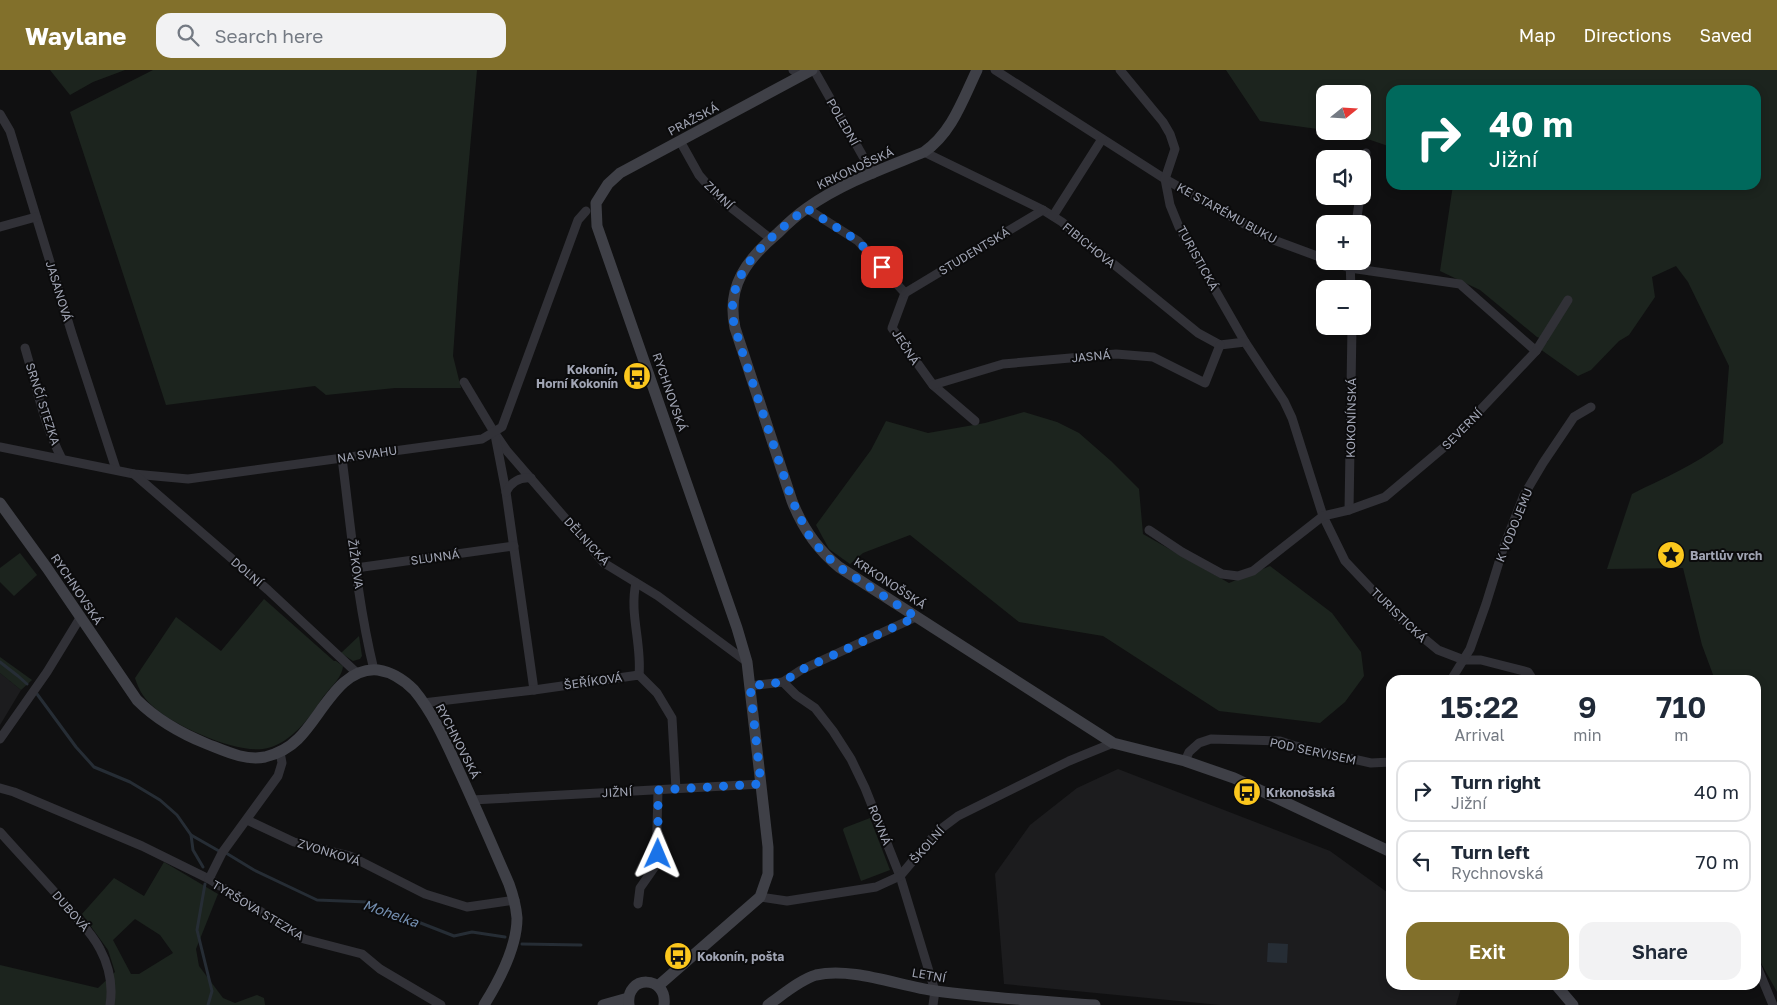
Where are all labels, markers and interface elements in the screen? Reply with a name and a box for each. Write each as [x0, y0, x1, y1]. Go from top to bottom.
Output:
search box [156, 13, 506, 58]
text: Waylane [25, 21, 126, 50]
icon: search [174, 21, 202, 49]
text: Search here [214, 24, 323, 47]
text: Map [1519, 24, 1555, 46]
text: Directions [1583, 24, 1671, 46]
text: Saved [1699, 24, 1752, 46]
north arrow [1316, 85, 1371, 140]
map controls [1316, 85, 1371, 335]
street label: POLEDNÍ [823, 96, 863, 149]
street label: PRAŽSKÁ [665, 99, 721, 139]
text: 40 m [1489, 103, 1573, 145]
icon: right [1406, 105, 1471, 170]
street label: KRKONOŠSKÁ [814, 144, 896, 192]
text: Jižní [1489, 145, 1538, 172]
button: sound [1316, 150, 1371, 205]
street label: ZIMNÍ [701, 178, 737, 213]
street label: KE STARÉMU BUKU [1174, 179, 1280, 247]
button: + [1316, 215, 1371, 270]
street label: FIBICHOVA [1060, 219, 1118, 271]
street label: TURISTICKÁ [1174, 223, 1222, 293]
street label: STUDENTSKÁ [936, 224, 1012, 278]
pin [861, 246, 903, 288]
icon: arrive [868, 253, 896, 281]
street label: JASANOVÁ [43, 259, 75, 323]
button: − [1316, 280, 1371, 335]
street label: JEČNÁ [889, 326, 923, 368]
street label: JASNÁ [1071, 347, 1111, 365]
street label: RYCHNOVSKÁ [650, 351, 690, 433]
street label: SRNČÍ STEZKA [23, 361, 63, 447]
bus stop icon: Kokonín, Horní Kokonín [622, 361, 652, 391]
place label: Kokonín, Horní Kokonín [536, 362, 618, 391]
street label: KOKONÍNSKÁ [1343, 378, 1359, 458]
street label: SEVERNÍ [1438, 405, 1486, 453]
street label: NA SVAHU [336, 442, 398, 466]
street label: K VODOJEMU [1492, 486, 1536, 564]
street label: DĚLNICKÁ [561, 514, 613, 568]
street label: ŽIŽKOVA [345, 538, 367, 590]
place icon: Bartlův vrch [1656, 540, 1686, 570]
street label: SLUNNÁ [410, 546, 460, 568]
place label: Bartlův vrch [1690, 548, 1762, 563]
street label: RYCHNOVSKÁ [48, 551, 106, 627]
street label: DOLNÍ [228, 554, 267, 591]
street label: KRKONOŠSKÁ [851, 554, 929, 612]
street label: TURISTICKÁ [1368, 585, 1430, 645]
street label: ŠEŘÍKOVÁ [563, 669, 623, 693]
text: 15:22 [1440, 689, 1519, 725]
text: 9 [1578, 689, 1597, 725]
text: 710 [1656, 689, 1707, 725]
street label: RYCHNOVSKÁ [433, 701, 483, 781]
text: Arrival [1455, 725, 1505, 745]
text: min [1573, 725, 1602, 745]
text: m [1674, 725, 1688, 745]
street label: POD SERVISEM [1268, 734, 1358, 768]
text: Turn right [1451, 770, 1541, 793]
bus stop icon: Krkonošská [1232, 777, 1262, 807]
icon: right [1408, 777, 1436, 805]
text: 40 m [1694, 780, 1739, 803]
street label: JIŽNÍ [601, 784, 634, 800]
place label: Krkonošská [1266, 785, 1335, 800]
text: Jižní [1451, 793, 1486, 813]
street label: ROVNÁ [865, 803, 895, 847]
street label: ŠKOLNÍ [907, 823, 948, 866]
position arrow [631, 827, 683, 879]
street label: ZVONKOVÁ [296, 835, 362, 869]
text: Turn left [1451, 840, 1530, 863]
icon: left [1408, 847, 1436, 875]
text: 70 m [1696, 850, 1739, 873]
text: Rychnovská [1451, 863, 1544, 883]
street label: TYRŠOVA STEZKA [210, 877, 306, 943]
street label: DUBOVÁ [49, 888, 93, 934]
water label: Mohelka [361, 896, 422, 931]
button: Exit [1406, 922, 1569, 980]
button: Share [1579, 922, 1741, 980]
bus stop icon: Kokonín, pošta [663, 941, 693, 971]
place label: Kokonín, pošta [697, 949, 784, 964]
street label: LETNÍ [911, 965, 949, 986]

